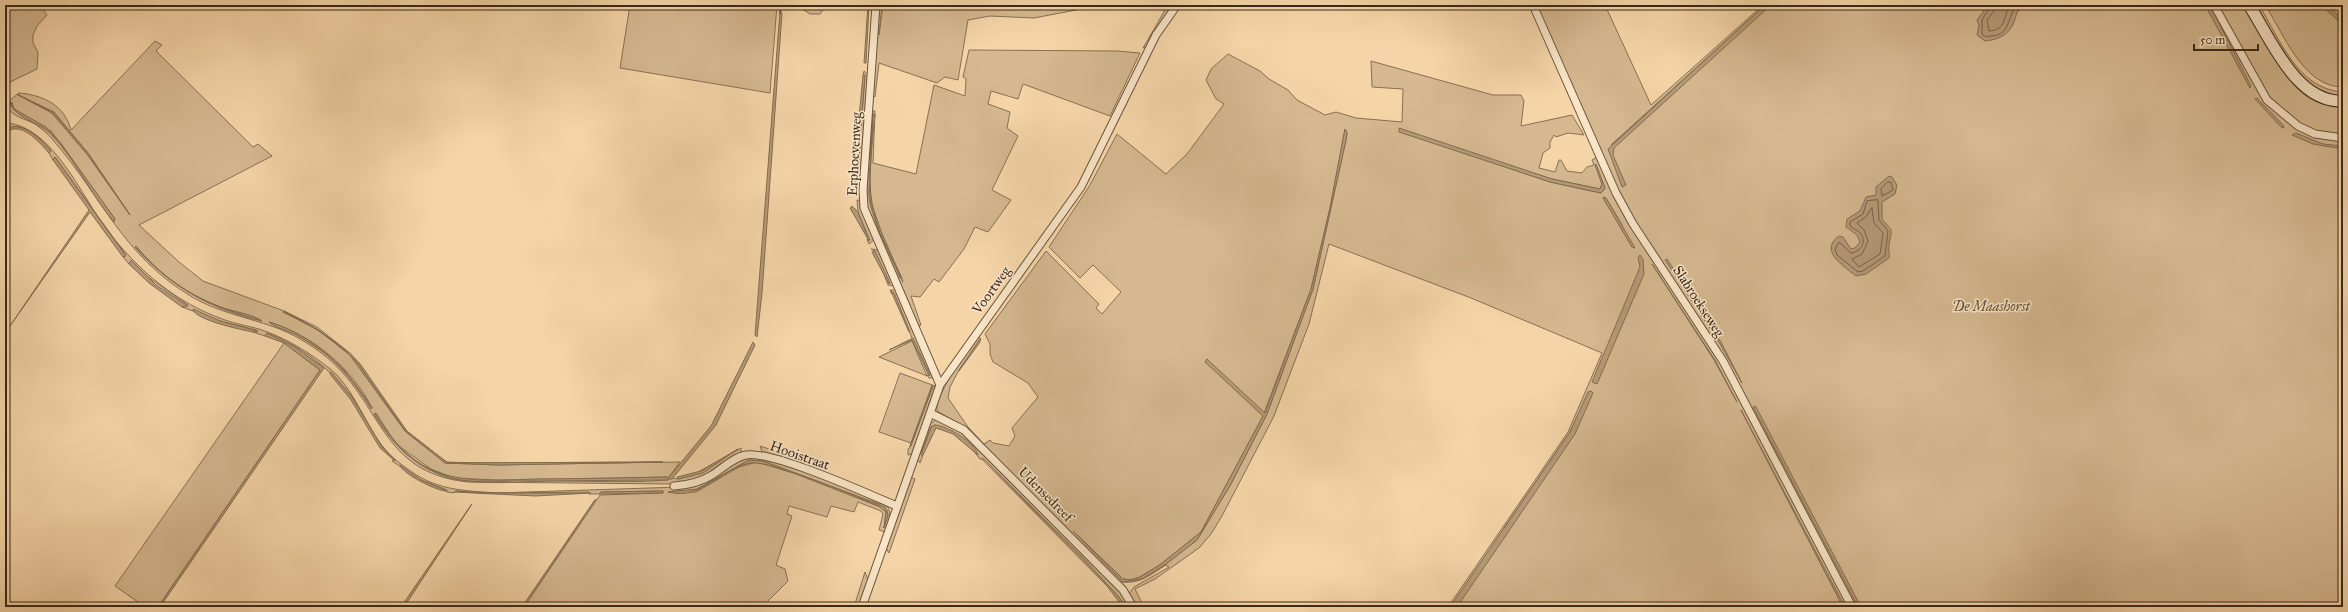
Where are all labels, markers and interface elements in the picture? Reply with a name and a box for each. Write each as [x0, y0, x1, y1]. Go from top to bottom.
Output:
scale bar [2194, 26, 2258, 52]
text: 50 m [2200, 33, 2225, 47]
street label: Erphoevenweg [844, 111, 865, 196]
street label: Slabroekseweg [1669, 262, 1728, 340]
street label: Voortweg [968, 263, 1015, 318]
park label: De Maashorst [1952, 298, 2032, 315]
street label: Hooistraat [768, 437, 832, 474]
street label: Udensedreef [1015, 463, 1078, 527]

